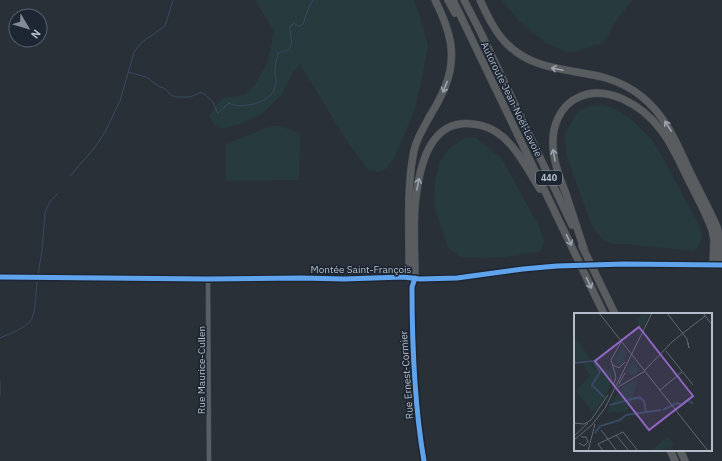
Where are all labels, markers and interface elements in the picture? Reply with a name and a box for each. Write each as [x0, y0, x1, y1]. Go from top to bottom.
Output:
north arrow [8, 8, 48, 48]
text: N [28, 27, 44, 42]
street label: Autoroute Jean-Noël-Lavoie [478, 40, 545, 159]
one-way arrow [551, 64, 564, 72]
one-way arrow [441, 80, 448, 92]
one-way arrow [663, 120, 671, 132]
one-way arrow [550, 149, 558, 162]
road number: 440 [536, 171, 562, 185]
one-way arrow [414, 177, 422, 190]
one-way arrow [566, 234, 573, 246]
street label: Montée Saint-François [311, 263, 412, 276]
one-way arrow [586, 277, 593, 289]
inset map [574, 313, 712, 451]
street label: Rue Maurice-Cullen [195, 326, 208, 414]
street label: Rue Ernest-Cormier [397, 330, 416, 420]

